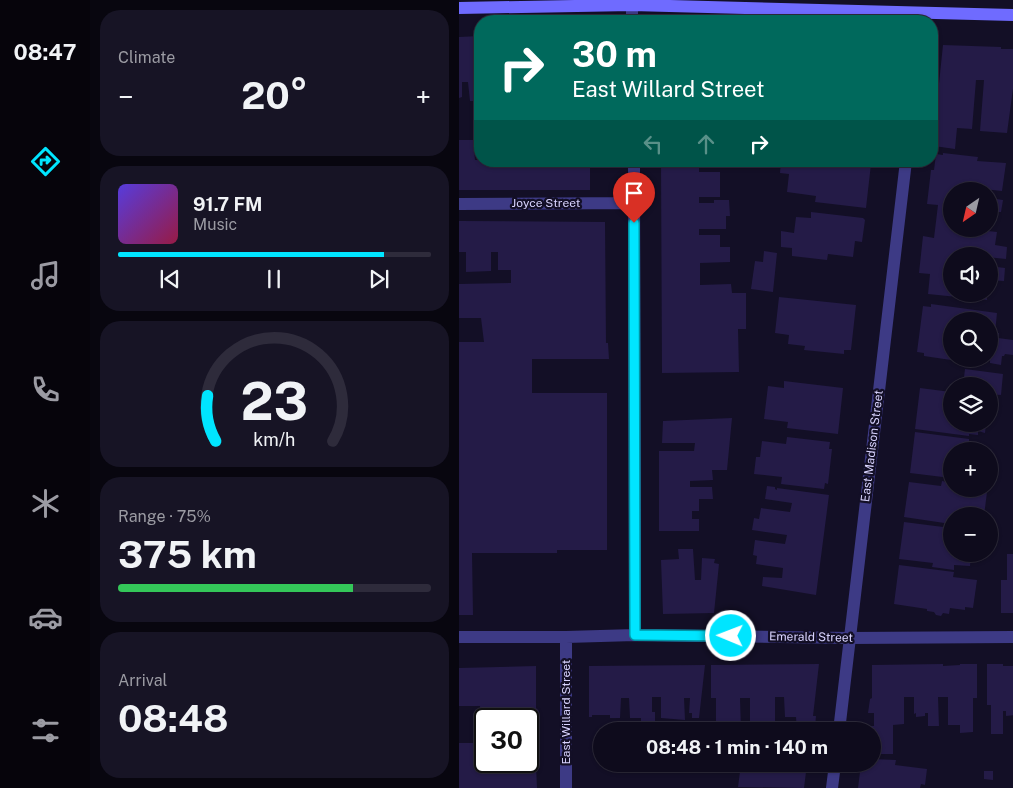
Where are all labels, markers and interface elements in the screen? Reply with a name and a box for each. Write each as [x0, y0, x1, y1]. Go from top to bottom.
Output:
text: 30 m [572, 34, 657, 75]
icon: right [489, 35, 554, 100]
text: 08:47 [14, 39, 76, 65]
text: Climate [118, 48, 175, 67]
text: 20° [241, 73, 308, 118]
text: East Willard Street [572, 76, 765, 102]
text: − [118, 80, 134, 113]
text: + [415, 80, 431, 113]
icon: left [639, 130, 667, 158]
icon: ahead [692, 130, 720, 158]
icon: right [745, 130, 773, 158]
icon: directions [28, 144, 63, 179]
pin [613, 172, 655, 223]
icon: arrive [620, 179, 648, 207]
north arrow [943, 182, 998, 238]
map controls [943, 182, 998, 562]
text: 91.7 FM [193, 193, 263, 215]
street label: Joyce Street [512, 196, 581, 210]
text: Music [193, 215, 237, 234]
button: sound [943, 247, 998, 302]
icon: music [28, 258, 63, 293]
icon: previous [156, 265, 184, 293]
icon: pause [260, 265, 288, 293]
icon: next [365, 265, 393, 293]
button: search [943, 312, 998, 367]
text: 23 [241, 371, 308, 432]
icon: phone [28, 372, 63, 407]
button: layers [943, 377, 998, 432]
street label: East Madison Street [858, 389, 886, 503]
text: km/h [253, 429, 296, 450]
button: + [943, 442, 998, 497]
icon: climate [28, 486, 63, 521]
text: Range · 75% [118, 507, 211, 526]
button: − [943, 507, 998, 562]
text: 375 km [118, 532, 257, 577]
icon: car [28, 600, 63, 635]
position arrow [704, 609, 756, 661]
street label: Emerald Street [769, 629, 853, 645]
street label: East Willard Street [559, 659, 573, 765]
text: Arrival [118, 671, 167, 690]
text: 08:48 [118, 696, 228, 741]
speed limit sign: 30 [474, 708, 539, 773]
icon: filters [28, 713, 63, 748]
text: 08:48 · 1 min · 140 m [646, 736, 828, 758]

